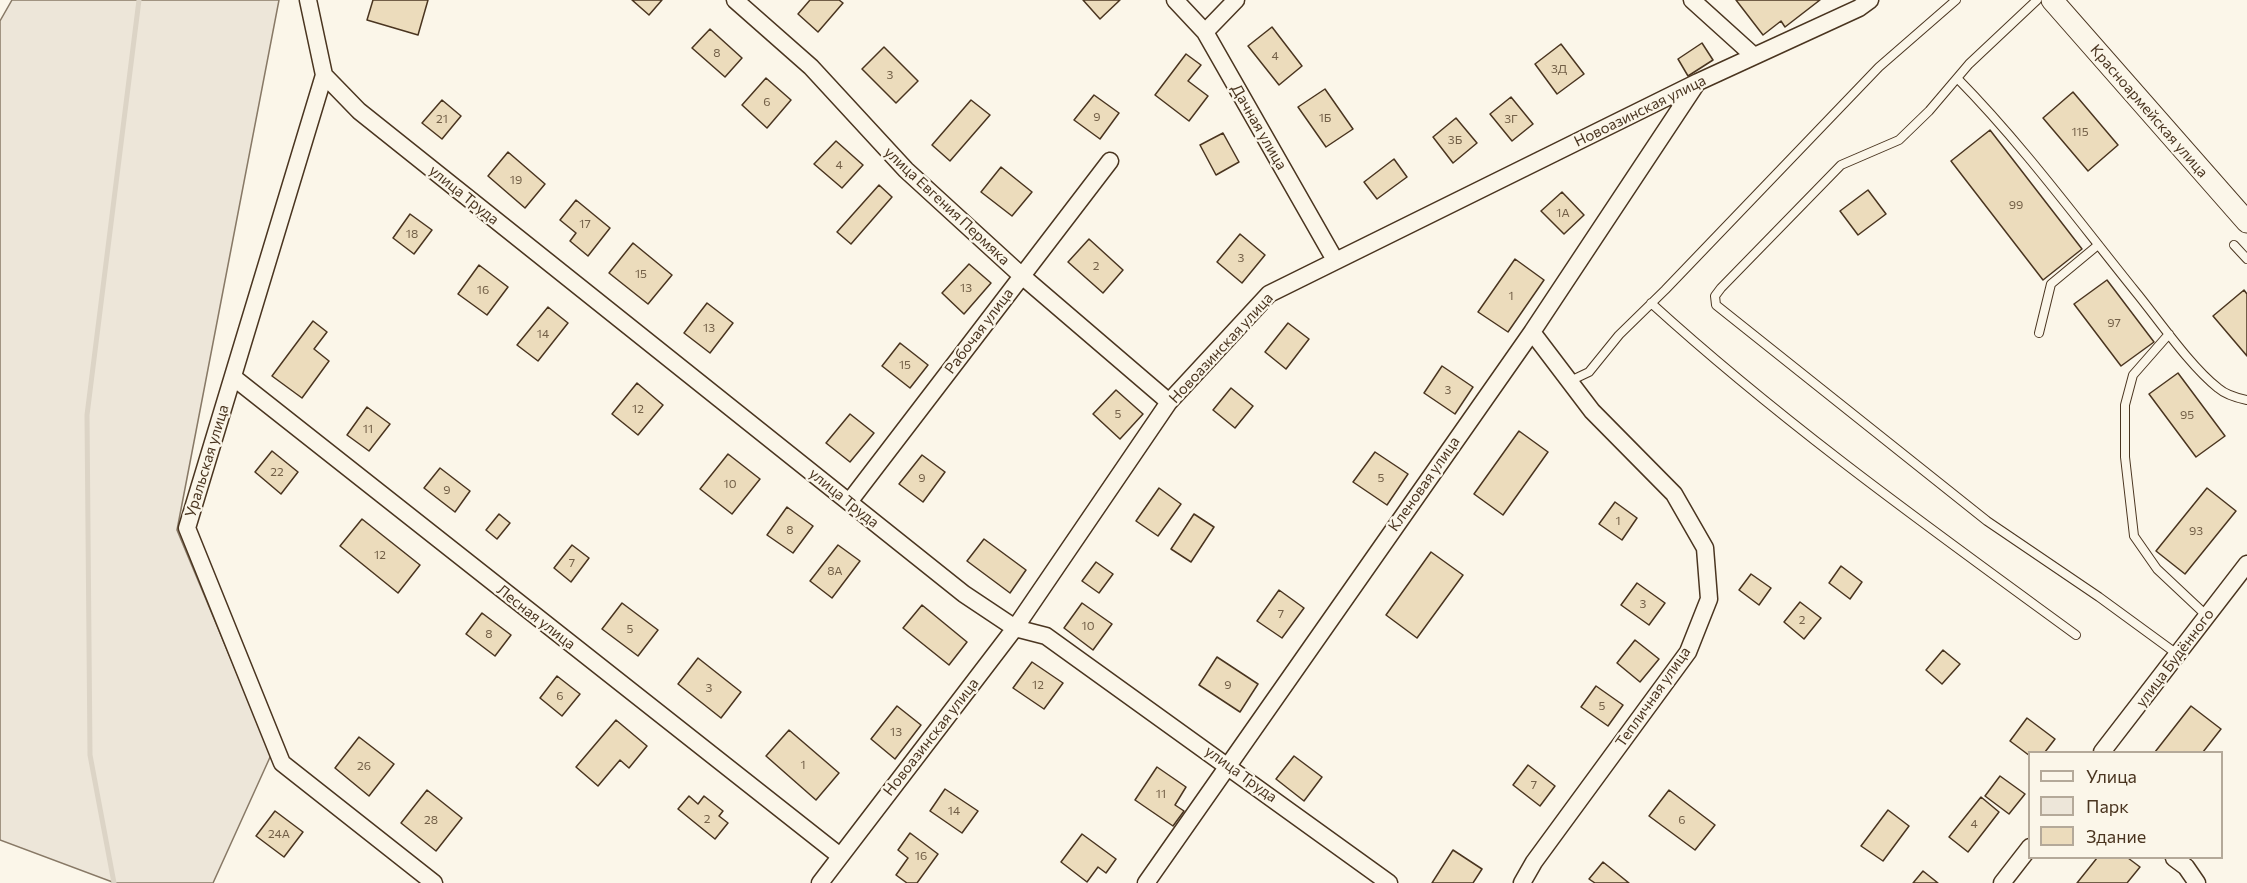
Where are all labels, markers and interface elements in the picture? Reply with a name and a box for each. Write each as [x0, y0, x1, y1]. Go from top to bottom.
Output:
street label: Красноармейская улица [2086, 41, 2212, 181]
house number: 8 [713, 46, 721, 60]
house number: 4 [1271, 49, 1279, 63]
house number: 3Д [1551, 62, 1567, 76]
house number: 3 [887, 68, 893, 82]
street label: Новоазинская улица [1571, 71, 1709, 151]
street label: Дачная улица [1227, 81, 1291, 173]
house number: 6 [763, 95, 771, 109]
house number: 9 [1093, 110, 1101, 124]
house number: 1Б [1319, 111, 1331, 125]
house number: 21 [436, 112, 448, 126]
house number: 3Г [1504, 112, 1518, 126]
house number: 115 [2071, 125, 2089, 139]
house number: 3Б [1448, 133, 1462, 147]
street label: улица Евгения Пермяка [880, 143, 1014, 269]
house number: 4 [835, 158, 843, 172]
street label: улица Труда [425, 161, 503, 229]
house number: 19 [510, 173, 522, 187]
house number: 99 [2009, 198, 2023, 212]
house number: 1А [1556, 206, 1570, 220]
house number: 17 [579, 217, 591, 231]
house number: 18 [406, 227, 418, 241]
house number: 3 [1238, 251, 1244, 265]
house number: 2 [1093, 259, 1099, 273]
house number: 15 [635, 267, 647, 281]
house number: 13 [960, 281, 972, 295]
house number: 16 [477, 283, 489, 297]
street label: Рабочая улица [941, 285, 1017, 377]
street label: Новоазинская улица [1165, 289, 1277, 407]
house number: 1 [1508, 289, 1514, 303]
house number: 97 [2107, 316, 2121, 330]
house number: 13 [703, 321, 715, 335]
house number: 14 [537, 327, 549, 341]
house number: 15 [899, 358, 911, 372]
house number: 3 [1445, 383, 1451, 397]
street label: Уральская улица [181, 402, 233, 520]
house number: 12 [632, 402, 644, 416]
house number: 5 [1115, 407, 1121, 421]
house number: 95 [2180, 408, 2194, 422]
house number: 11 [363, 422, 373, 436]
street label: Кленовая улица [1385, 433, 1463, 535]
street label: улица Труда [805, 464, 883, 532]
house number: 22 [270, 465, 284, 479]
house number: 9 [918, 471, 926, 485]
house number: 5 [1378, 471, 1384, 485]
house number: 10 [724, 477, 736, 491]
house number: 9 [443, 483, 451, 497]
house number: 1 [1615, 514, 1621, 528]
house number: 8 [786, 523, 794, 537]
house number: 93 [2189, 524, 2203, 538]
house number: 12 [374, 548, 386, 562]
house number: 7 [569, 556, 575, 570]
house number: 8А [827, 564, 843, 578]
street label: Лесная улица [493, 581, 579, 653]
house number: 3 [1640, 597, 1646, 611]
street label: улица Будённого [2132, 605, 2218, 711]
house number: 7 [1278, 607, 1284, 621]
house number: 2 [1799, 613, 1805, 627]
house number: 10 [1082, 619, 1094, 633]
house number: 5 [627, 622, 633, 636]
house number: 8 [485, 627, 493, 641]
street label: Тепличная улица [1612, 643, 1694, 751]
street label: Новоазинская улица [879, 675, 983, 799]
house number: 12 [1032, 678, 1044, 692]
house number: 9 [1224, 678, 1232, 692]
house number: 3 [706, 681, 712, 695]
house number: 6 [556, 689, 564, 703]
house number: 5 [1599, 699, 1605, 713]
house number: 13 [890, 725, 902, 739]
street label: улица Труда [1201, 742, 1281, 806]
legend [2028, 751, 2223, 859]
house number: 1 [800, 758, 806, 772]
house number: 26 [357, 759, 371, 773]
text: Улица [2086, 765, 2137, 787]
house number: 7 [1531, 778, 1537, 792]
house number: 11 [1156, 787, 1166, 801]
text: Парк [2086, 795, 2129, 817]
house number: 14 [948, 804, 960, 818]
house number: 2 [704, 812, 710, 826]
house number: 28 [424, 813, 438, 827]
house number: 6 [1678, 813, 1686, 827]
house number: 4 [1970, 817, 1978, 831]
text: Здание [2086, 825, 2146, 847]
house number: 24А [268, 827, 290, 841]
house number: 16 [915, 849, 927, 863]

